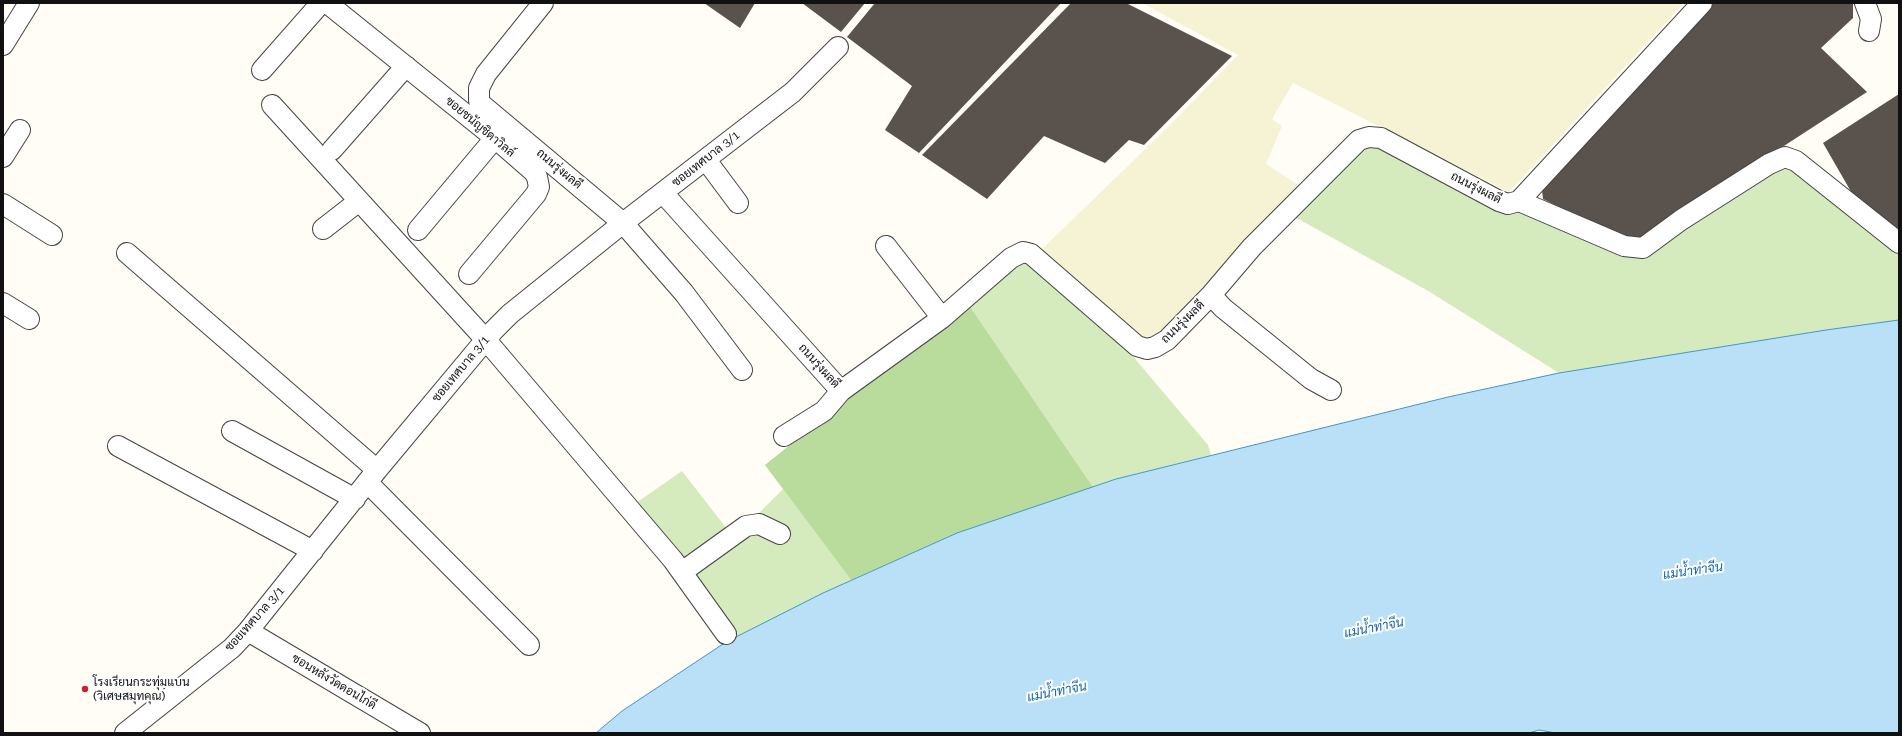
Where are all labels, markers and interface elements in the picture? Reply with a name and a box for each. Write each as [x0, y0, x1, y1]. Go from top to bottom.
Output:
street label: ซอยชนัญชิดาวิลล์ [442, 94, 518, 160]
street label: ซอยเทศบาล 3/1 [669, 128, 743, 190]
street label: ถนนรุ่งผลดี [533, 146, 585, 192]
street label: ถนนรุ่งผลดี [1448, 169, 1504, 207]
street label: ถนนรุ่งผลดี [1158, 298, 1208, 346]
street label: ซอยเทศบาล 3/1 [429, 333, 493, 405]
street label: ถนนรุ่งผลดี [795, 341, 843, 391]
water label: แม่น้ำท่าจีน [1662, 559, 1724, 583]
street label: ซอยเทศบาล 3/1 [222, 584, 288, 654]
water label: แม่น้ำท่าจีน [1343, 615, 1405, 641]
street label: ซอนหลังวัดดอนไก่ดี [289, 651, 379, 713]
place label: โรงเรียนกระทุ่มแบน (วิเศษสมุทคุณ) [93, 675, 190, 703]
water label: แม่น้ำท่าจีน [1026, 679, 1088, 705]
marker: โรงเรียนกระทุ่มแบน (วิเศษสมุทคุณ) [80, 684, 90, 694]

